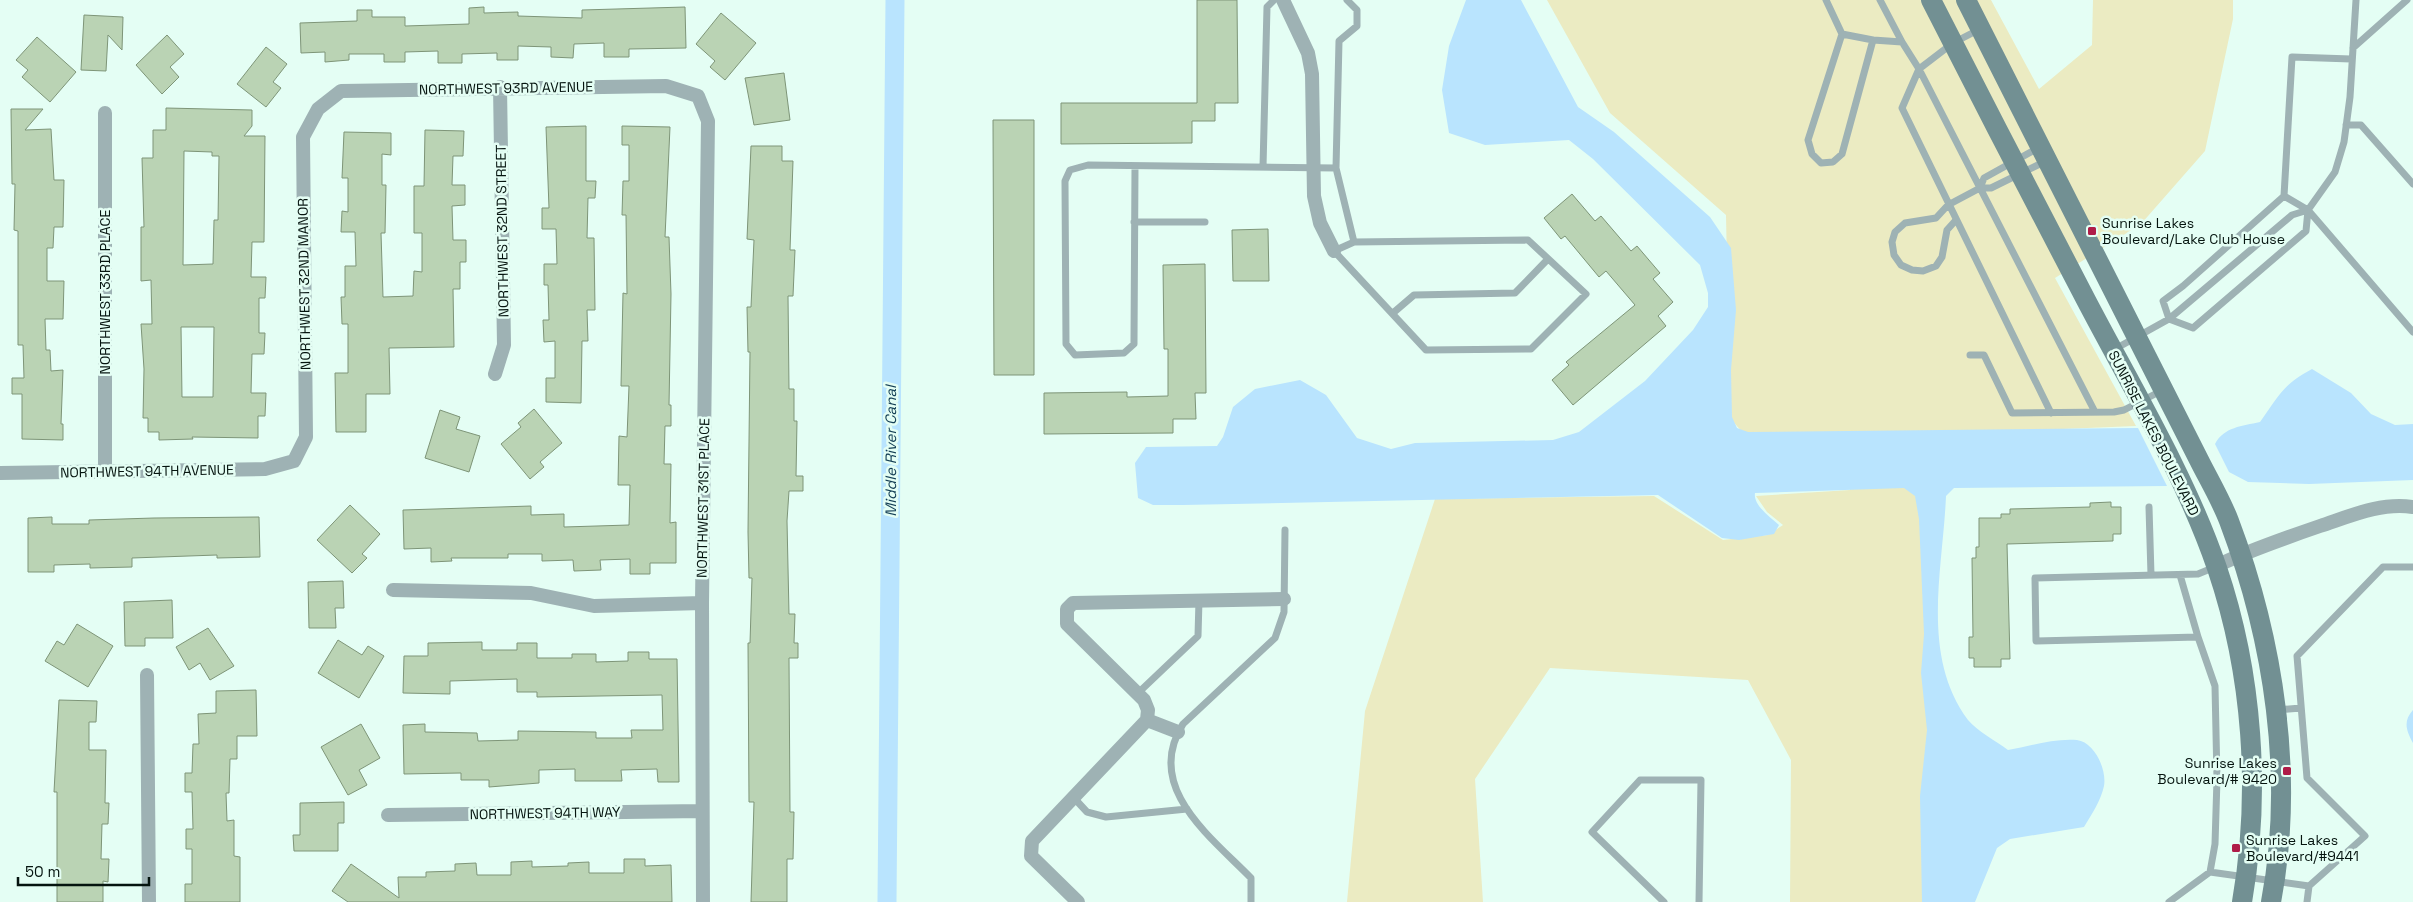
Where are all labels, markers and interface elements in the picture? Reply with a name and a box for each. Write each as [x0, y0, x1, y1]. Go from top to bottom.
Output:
street label: NORTHWEST 93RD AVENUE [419, 77, 593, 99]
street label: NORTHWEST 32ND STREET [491, 144, 513, 318]
street label: NORTHWEST 32ND MANOR [293, 198, 314, 370]
street label: NORTHWEST 33RD PLACE [96, 210, 114, 374]
place label: Sunrise Lakes Boulevard/Lake Club House [2102, 214, 2285, 248]
marker: Sunrise Lakes Boulevard/Lake Club House [2086, 225, 2098, 237]
street label: SUNRISE LAKES BOULEVARD [2104, 347, 2204, 519]
water label: Middle River Canal [881, 383, 900, 517]
street label: NORTHWEST 31ST PLACE [693, 418, 713, 578]
street label: NORTHWEST 94TH AVENUE [60, 460, 234, 482]
place label: Sunrise Lakes Boulevard/# 9420 [2157, 754, 2277, 788]
marker: Sunrise Lakes Boulevard/# 9420 [2281, 765, 2293, 777]
street label: NORTHWEST 94TH WAY [469, 803, 621, 823]
place label: Sunrise Lakes Boulevard/#9441 [2246, 831, 2359, 865]
marker: Sunrise Lakes Boulevard/#9441 [2230, 842, 2242, 854]
scale bar [18, 854, 149, 886]
text: 50 m [25, 862, 60, 881]

